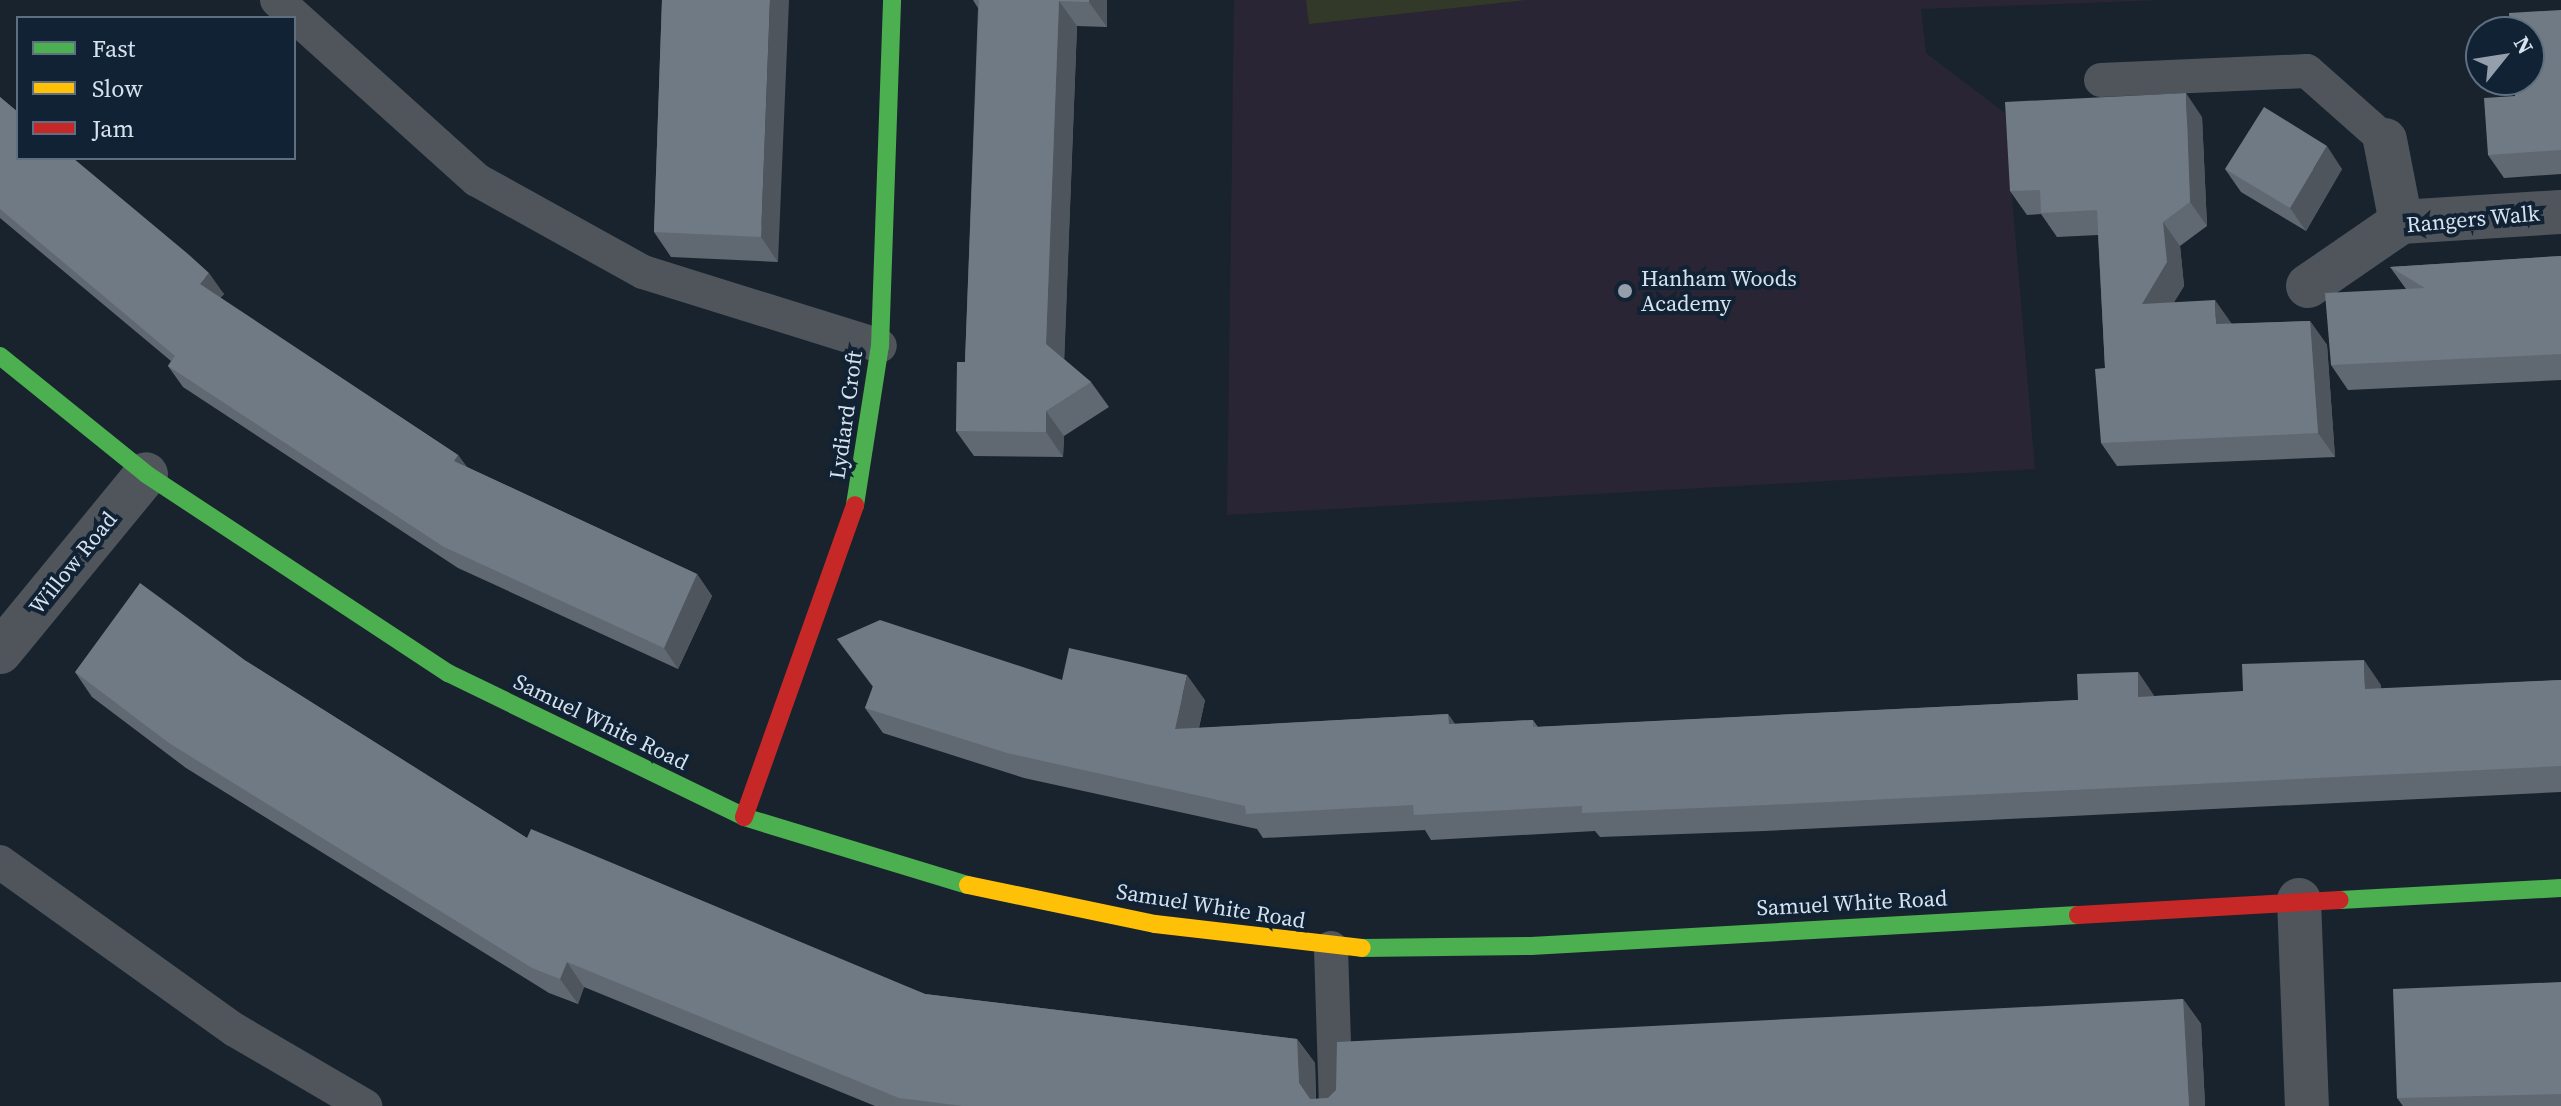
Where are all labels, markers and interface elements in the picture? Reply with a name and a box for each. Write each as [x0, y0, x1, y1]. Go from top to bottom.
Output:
legend [16, 16, 296, 160]
north arrow [2465, 16, 2545, 96]
text: N [2507, 31, 2541, 59]
text: Fast [92, 32, 135, 65]
text: Slow [92, 72, 143, 105]
text: Jam [92, 112, 134, 145]
street label: Rangers Walk [2405, 200, 2541, 238]
place label: Hanham Woods Academy [1641, 265, 1797, 316]
marker: Hanham Woods Academy [1616, 282, 1634, 300]
street label: Lydiard Croft [824, 349, 868, 481]
street label: Willow Road [24, 506, 122, 620]
street label: Samuel White Road [509, 668, 693, 776]
street label: Samuel White Road [1114, 878, 1308, 934]
street label: Samuel White Road [1756, 885, 1948, 921]

